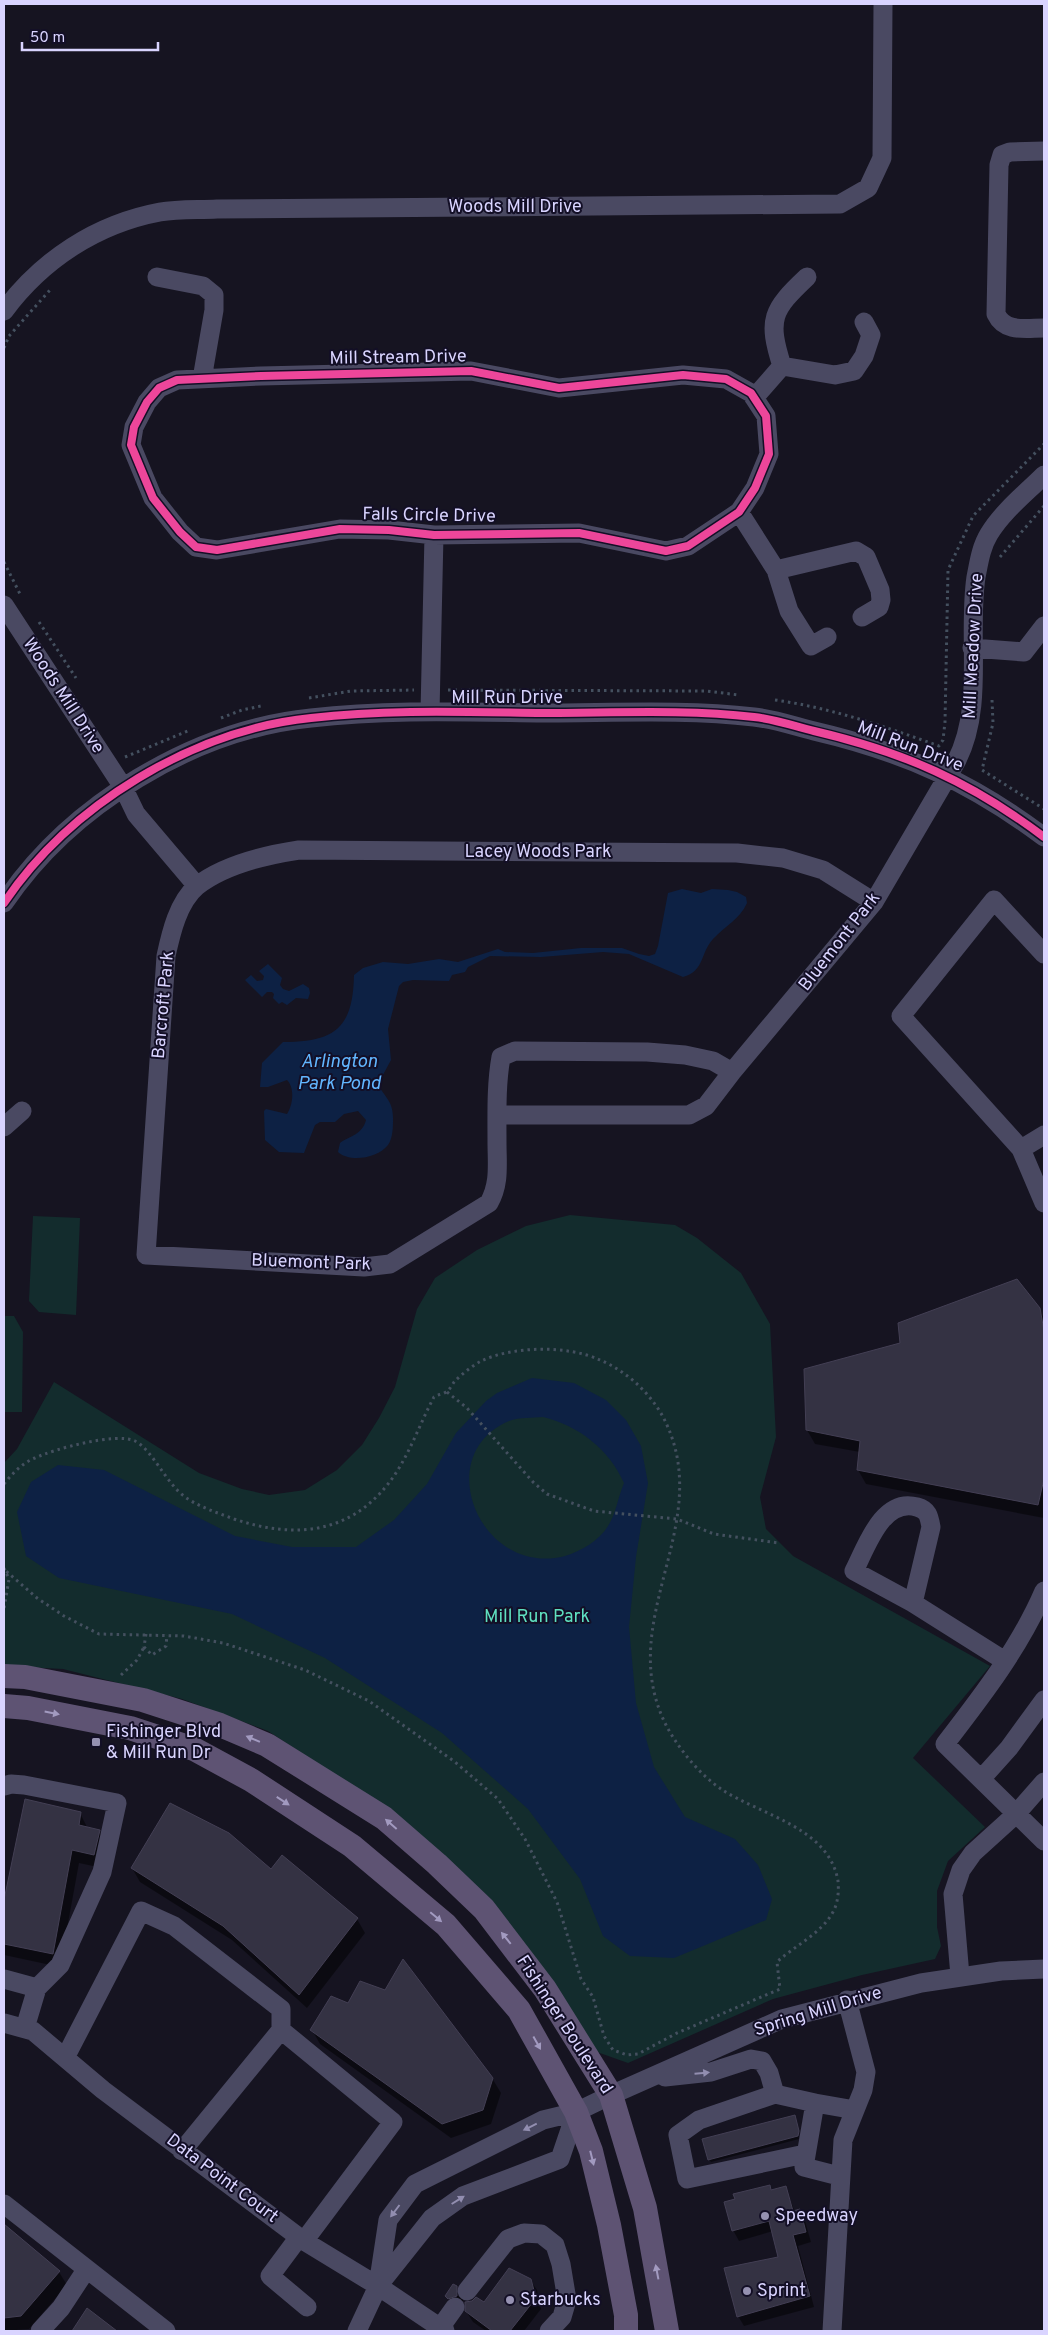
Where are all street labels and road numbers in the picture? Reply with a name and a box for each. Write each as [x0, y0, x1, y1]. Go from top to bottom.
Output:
street label: Woods Mill Drive [448, 196, 582, 219]
street label: Mill Stream Drive [329, 345, 467, 371]
street label: Falls Circle Drive [362, 503, 496, 529]
street label: Mill Meadow Drive [959, 572, 989, 720]
street label: Woods Mill Drive [17, 634, 109, 758]
street label: Mill Run Drive [451, 687, 563, 710]
street label: Mill Run Drive [854, 716, 966, 778]
street label: Lacey Woods Park [464, 841, 612, 864]
street label: Bluemont Park [794, 888, 886, 996]
street label: Barcroft Park [148, 950, 180, 1060]
street label: Bluemont Park [251, 1249, 371, 1277]
street label: Fishinger Boulevard [511, 1951, 617, 2099]
street label: Spring Mill Drive [751, 1982, 885, 2042]
street label: Data Point Court [161, 2129, 283, 2229]

